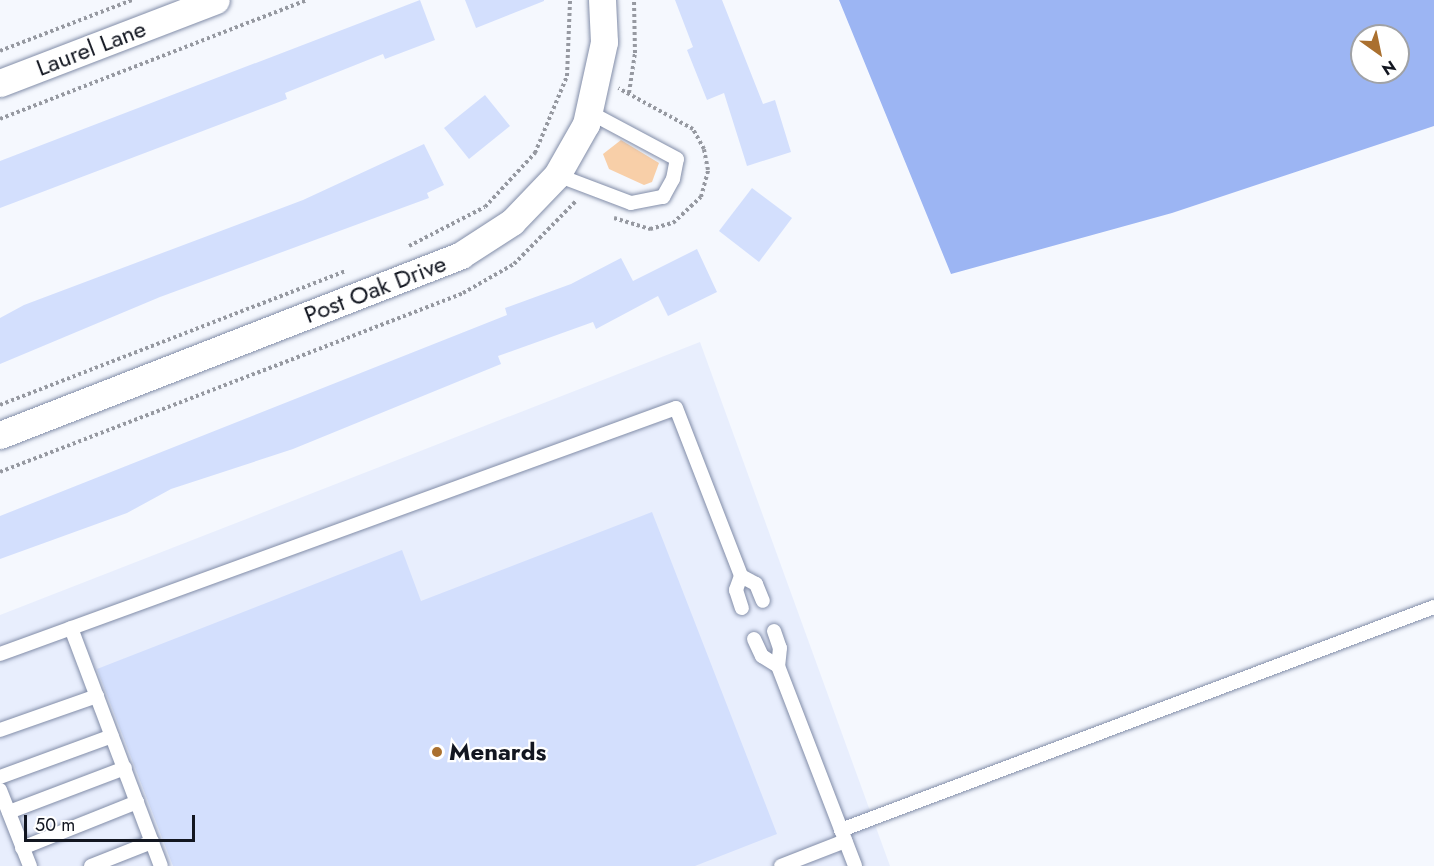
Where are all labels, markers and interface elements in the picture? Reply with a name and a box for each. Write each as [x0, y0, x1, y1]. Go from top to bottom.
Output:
street label: Laurel Lane [32, 14, 150, 82]
north arrow [1350, 24, 1410, 84]
text: N [1377, 55, 1401, 81]
street label: Post Oak Drive [300, 249, 450, 329]
place label: Menards [449, 738, 546, 766]
marker: Menards [430, 745, 444, 759]
scale bar [27, 803, 198, 841]
text: 50 m [35, 812, 75, 838]

